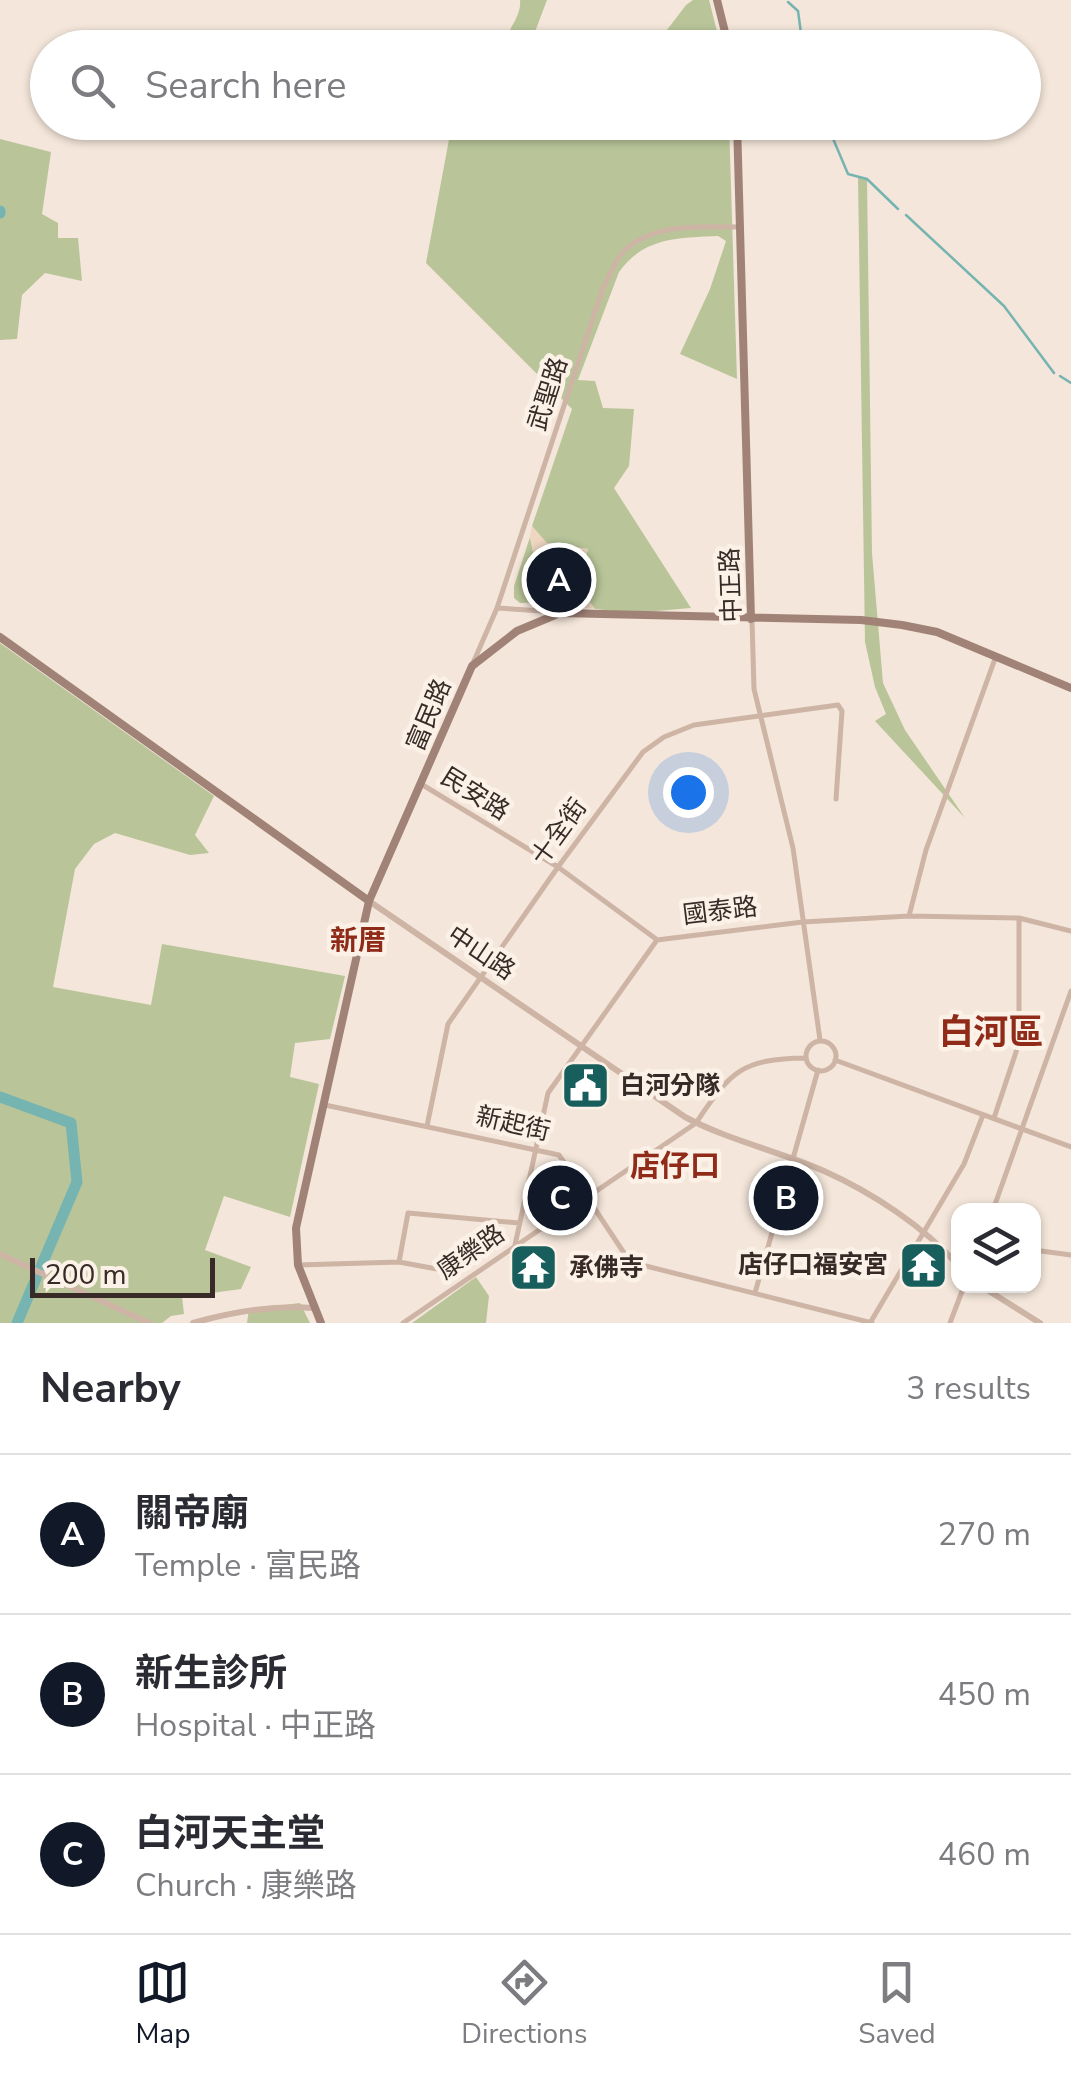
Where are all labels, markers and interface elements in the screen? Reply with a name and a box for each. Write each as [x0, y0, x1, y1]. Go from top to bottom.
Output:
search box [30, 30, 1041, 140]
icon: search [65, 58, 120, 113]
text: Search here [145, 60, 346, 111]
street label: 武聖路 [520, 353, 576, 435]
pin: A [526, 542, 592, 618]
street label: 中正路 [713, 547, 749, 623]
street label: 富民路 [399, 674, 459, 756]
street label: 民安路 [434, 760, 516, 828]
your location [663, 767, 714, 818]
street label: 十全街 [523, 792, 595, 872]
street label: 國泰路 [681, 890, 759, 932]
street label: 中山路 [440, 918, 522, 988]
district label: 新厝 [330, 922, 386, 960]
district label: 白河區 [938, 1009, 1044, 1056]
public building icon: 白河分隊 [559, 1060, 611, 1112]
place label: 白河分隊 [620, 1069, 720, 1103]
street label: 新起街 [473, 1099, 553, 1149]
district label: 店仔口 [630, 1146, 720, 1187]
pin: C [528, 1160, 592, 1236]
pin: B [754, 1160, 818, 1236]
map controls [951, 1203, 1041, 1293]
button: layers [951, 1203, 1041, 1293]
street label: 康樂路 [431, 1217, 511, 1287]
temple icon: 店仔口福安宮 [897, 1239, 949, 1291]
temple icon: 承佛寺 [508, 1242, 560, 1294]
place label: 店仔口福安宮 [738, 1248, 888, 1282]
place label: 承佛寺 [569, 1251, 644, 1285]
scale bar [30, 1253, 215, 1298]
text: 200 m [45, 1256, 127, 1294]
text: Nearby [40, 1360, 181, 1417]
text: 3 results [906, 1367, 1031, 1410]
text: 關帝廟 [135, 1488, 249, 1539]
text: A [61, 1513, 84, 1556]
text: 270 m [938, 1513, 1031, 1556]
text: Temple · 富民路 [135, 1544, 361, 1587]
text: 新生診所 [135, 1648, 287, 1699]
text: B [61, 1673, 84, 1716]
text: 450 m [938, 1673, 1031, 1716]
text: Hospital · 中正路 [135, 1704, 376, 1747]
text: 白河天主堂 [135, 1808, 325, 1859]
text: C [62, 1833, 83, 1876]
text: 460 m [938, 1833, 1031, 1876]
text: Church · 康樂路 [135, 1864, 357, 1907]
tab: Map [135, 1955, 190, 2053]
tab: Directions [461, 1955, 587, 2053]
tab: Saved [858, 1955, 936, 2053]

